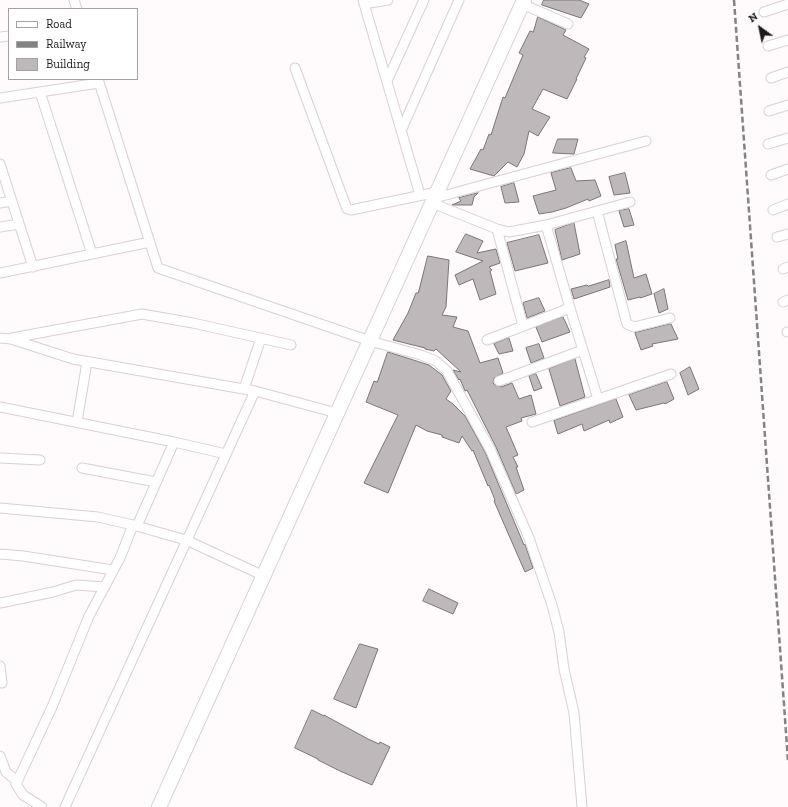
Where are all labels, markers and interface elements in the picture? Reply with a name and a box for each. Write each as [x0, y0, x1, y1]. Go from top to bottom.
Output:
legend [8, 8, 138, 80]
north arrow [740, 8, 780, 48]
text: N [746, 10, 760, 25]
text: Road [46, 17, 72, 31]
text: Railway [46, 37, 87, 51]
text: Building [46, 57, 90, 71]

